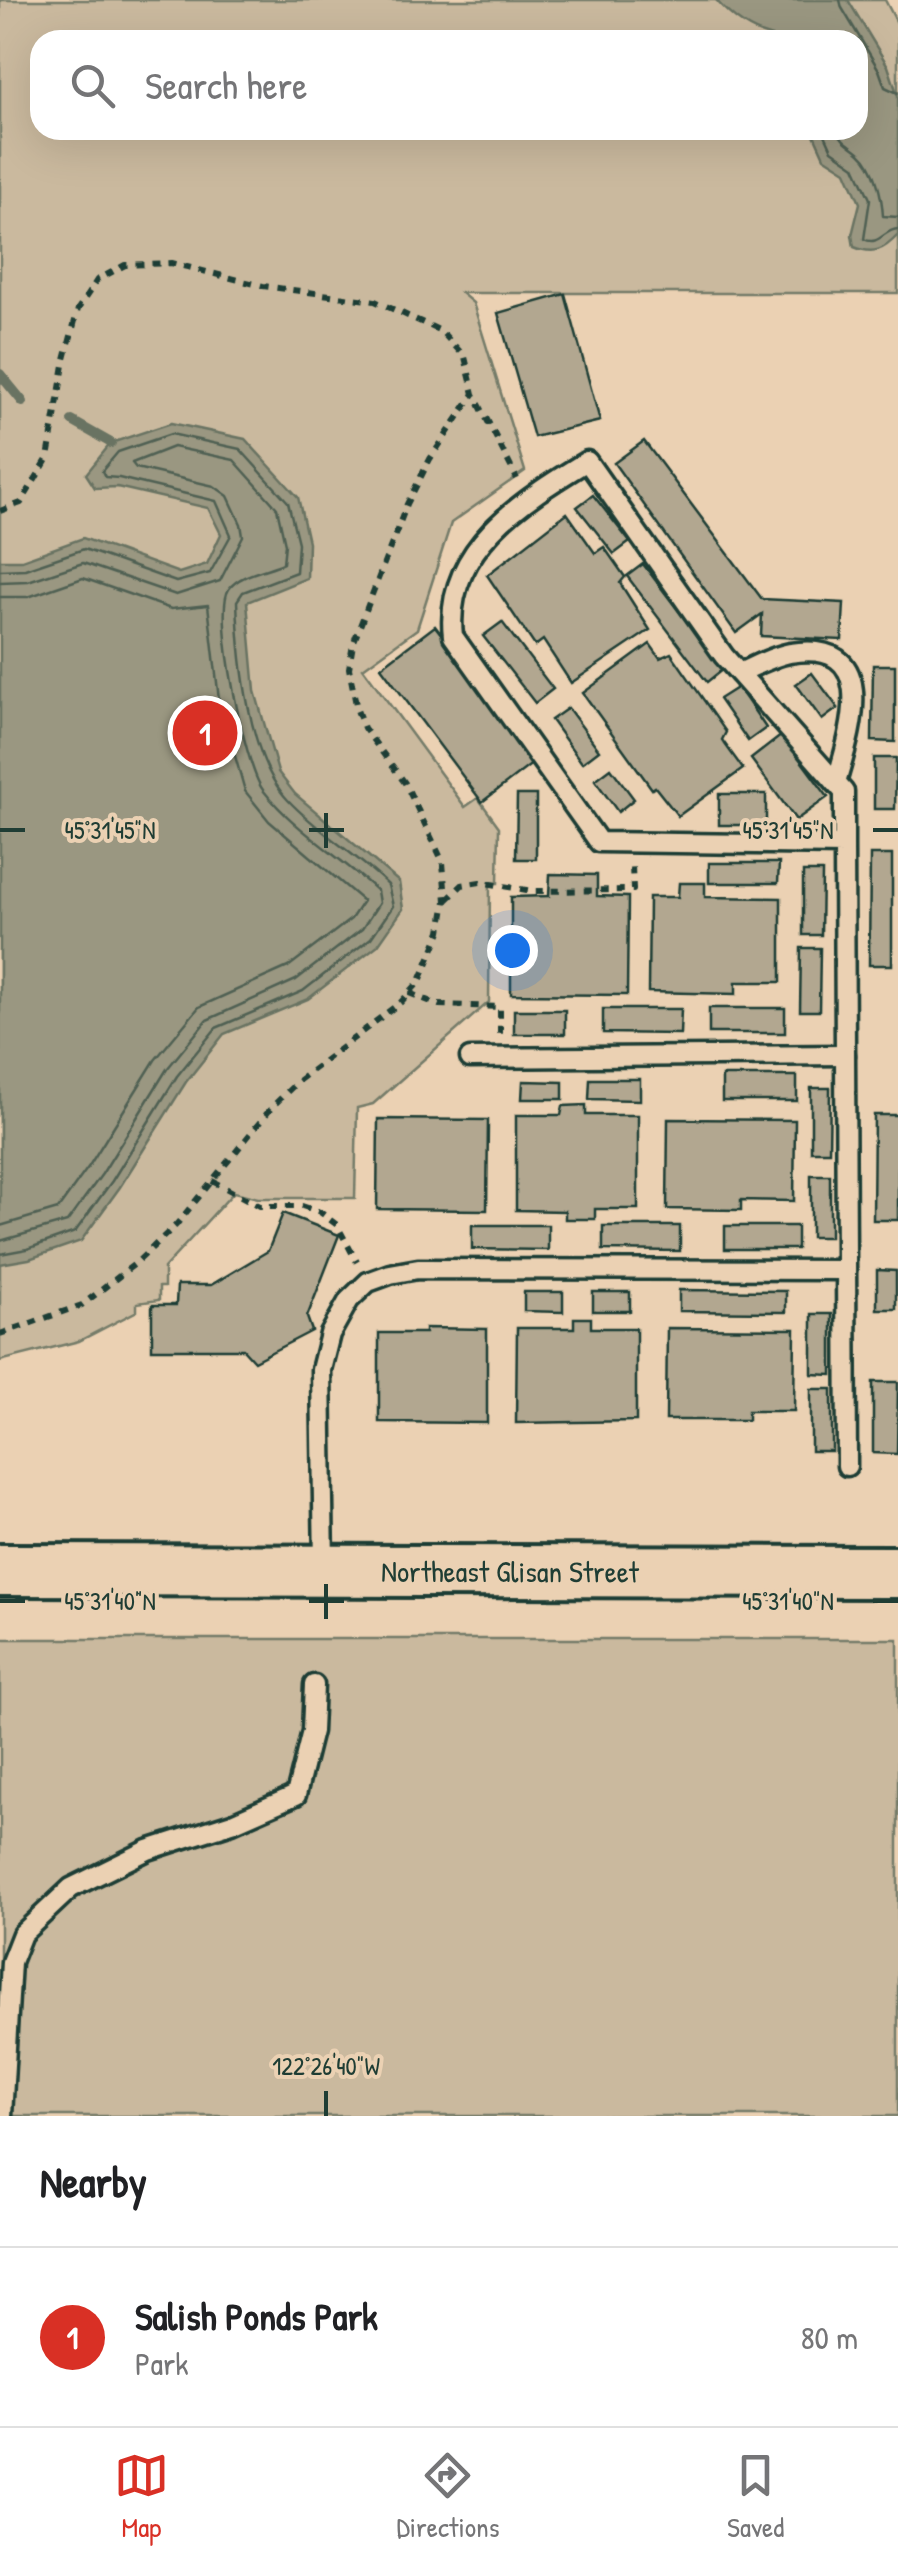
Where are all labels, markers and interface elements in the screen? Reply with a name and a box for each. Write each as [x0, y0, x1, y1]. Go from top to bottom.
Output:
search box [30, 30, 868, 140]
icon: search [65, 58, 120, 113]
text: Search here [145, 59, 307, 111]
pin: 1 [172, 696, 238, 770]
text: 45°31'45"N [65, 813, 155, 847]
text: 45°31'45"N [743, 813, 833, 847]
your location [487, 925, 538, 976]
street label: Northeast Glisan Street [381, 1551, 640, 1591]
text: 45°31'40"N [64, 1584, 156, 1618]
text: 45°31'40"N [742, 1584, 834, 1618]
text: 122°26'40"W [272, 2049, 380, 2083]
text: Nearby [40, 2153, 147, 2210]
text: Salish Ponds Park [135, 2290, 378, 2342]
text: 1 [67, 2316, 78, 2359]
text: 80 m [801, 2316, 858, 2359]
text: Park [135, 2342, 189, 2385]
tab: Map [114, 2448, 169, 2546]
tab: Directions [396, 2448, 499, 2546]
tab: Saved [727, 2448, 784, 2546]

